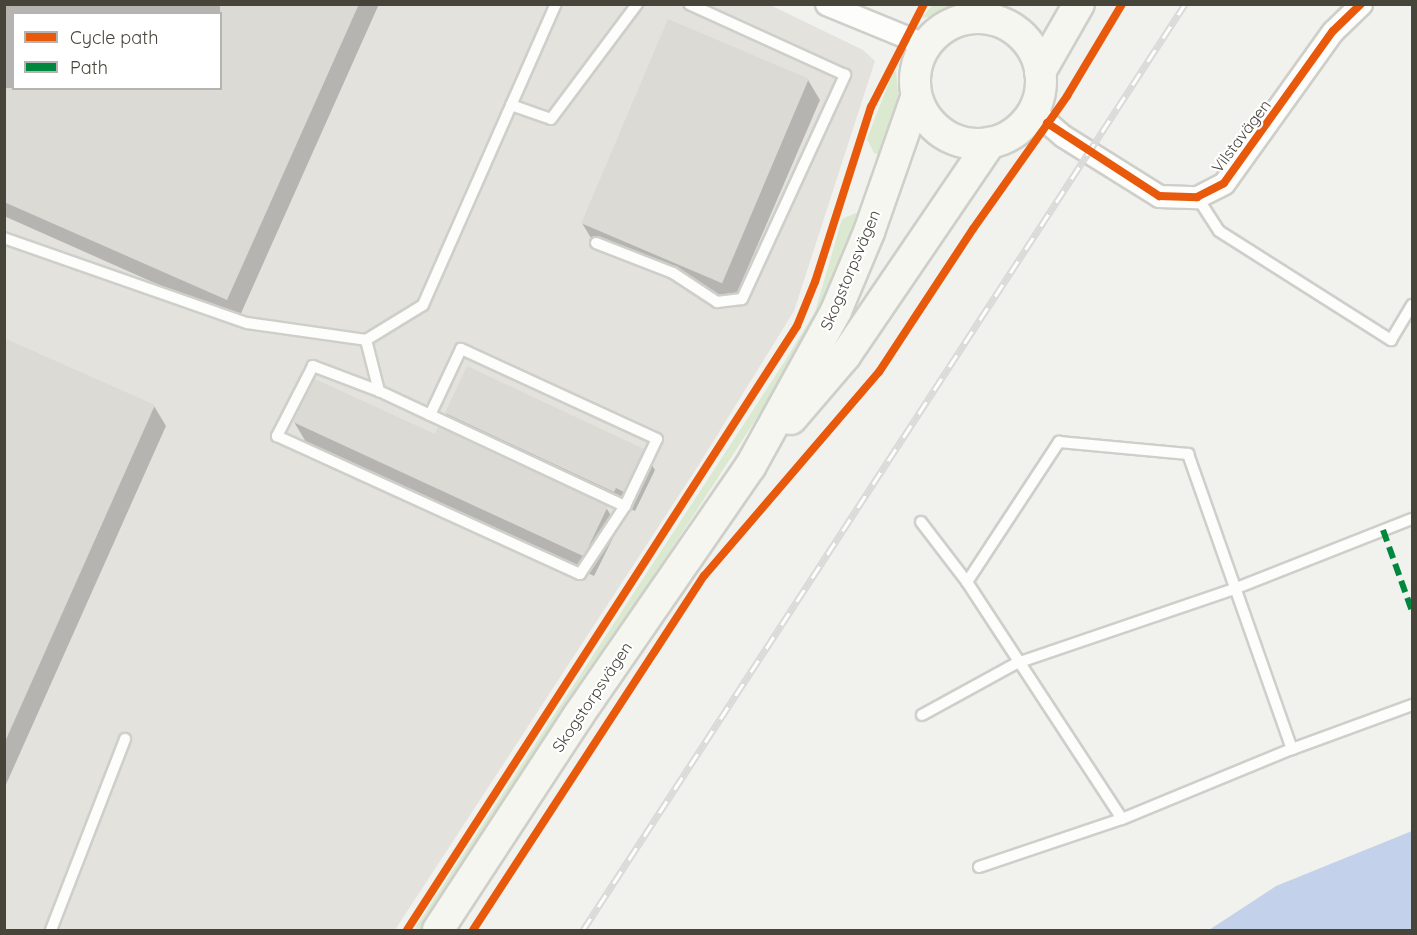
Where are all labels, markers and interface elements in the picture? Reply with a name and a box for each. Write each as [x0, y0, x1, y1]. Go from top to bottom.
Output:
legend [12, 12, 222, 90]
text: Cycle path [70, 26, 158, 49]
text: Path [70, 56, 108, 79]
street label: Vilstavägen [1207, 96, 1275, 176]
street label: Skogstorpsvägen [816, 207, 884, 333]
street label: Skogstorpsvägen [548, 638, 636, 756]

